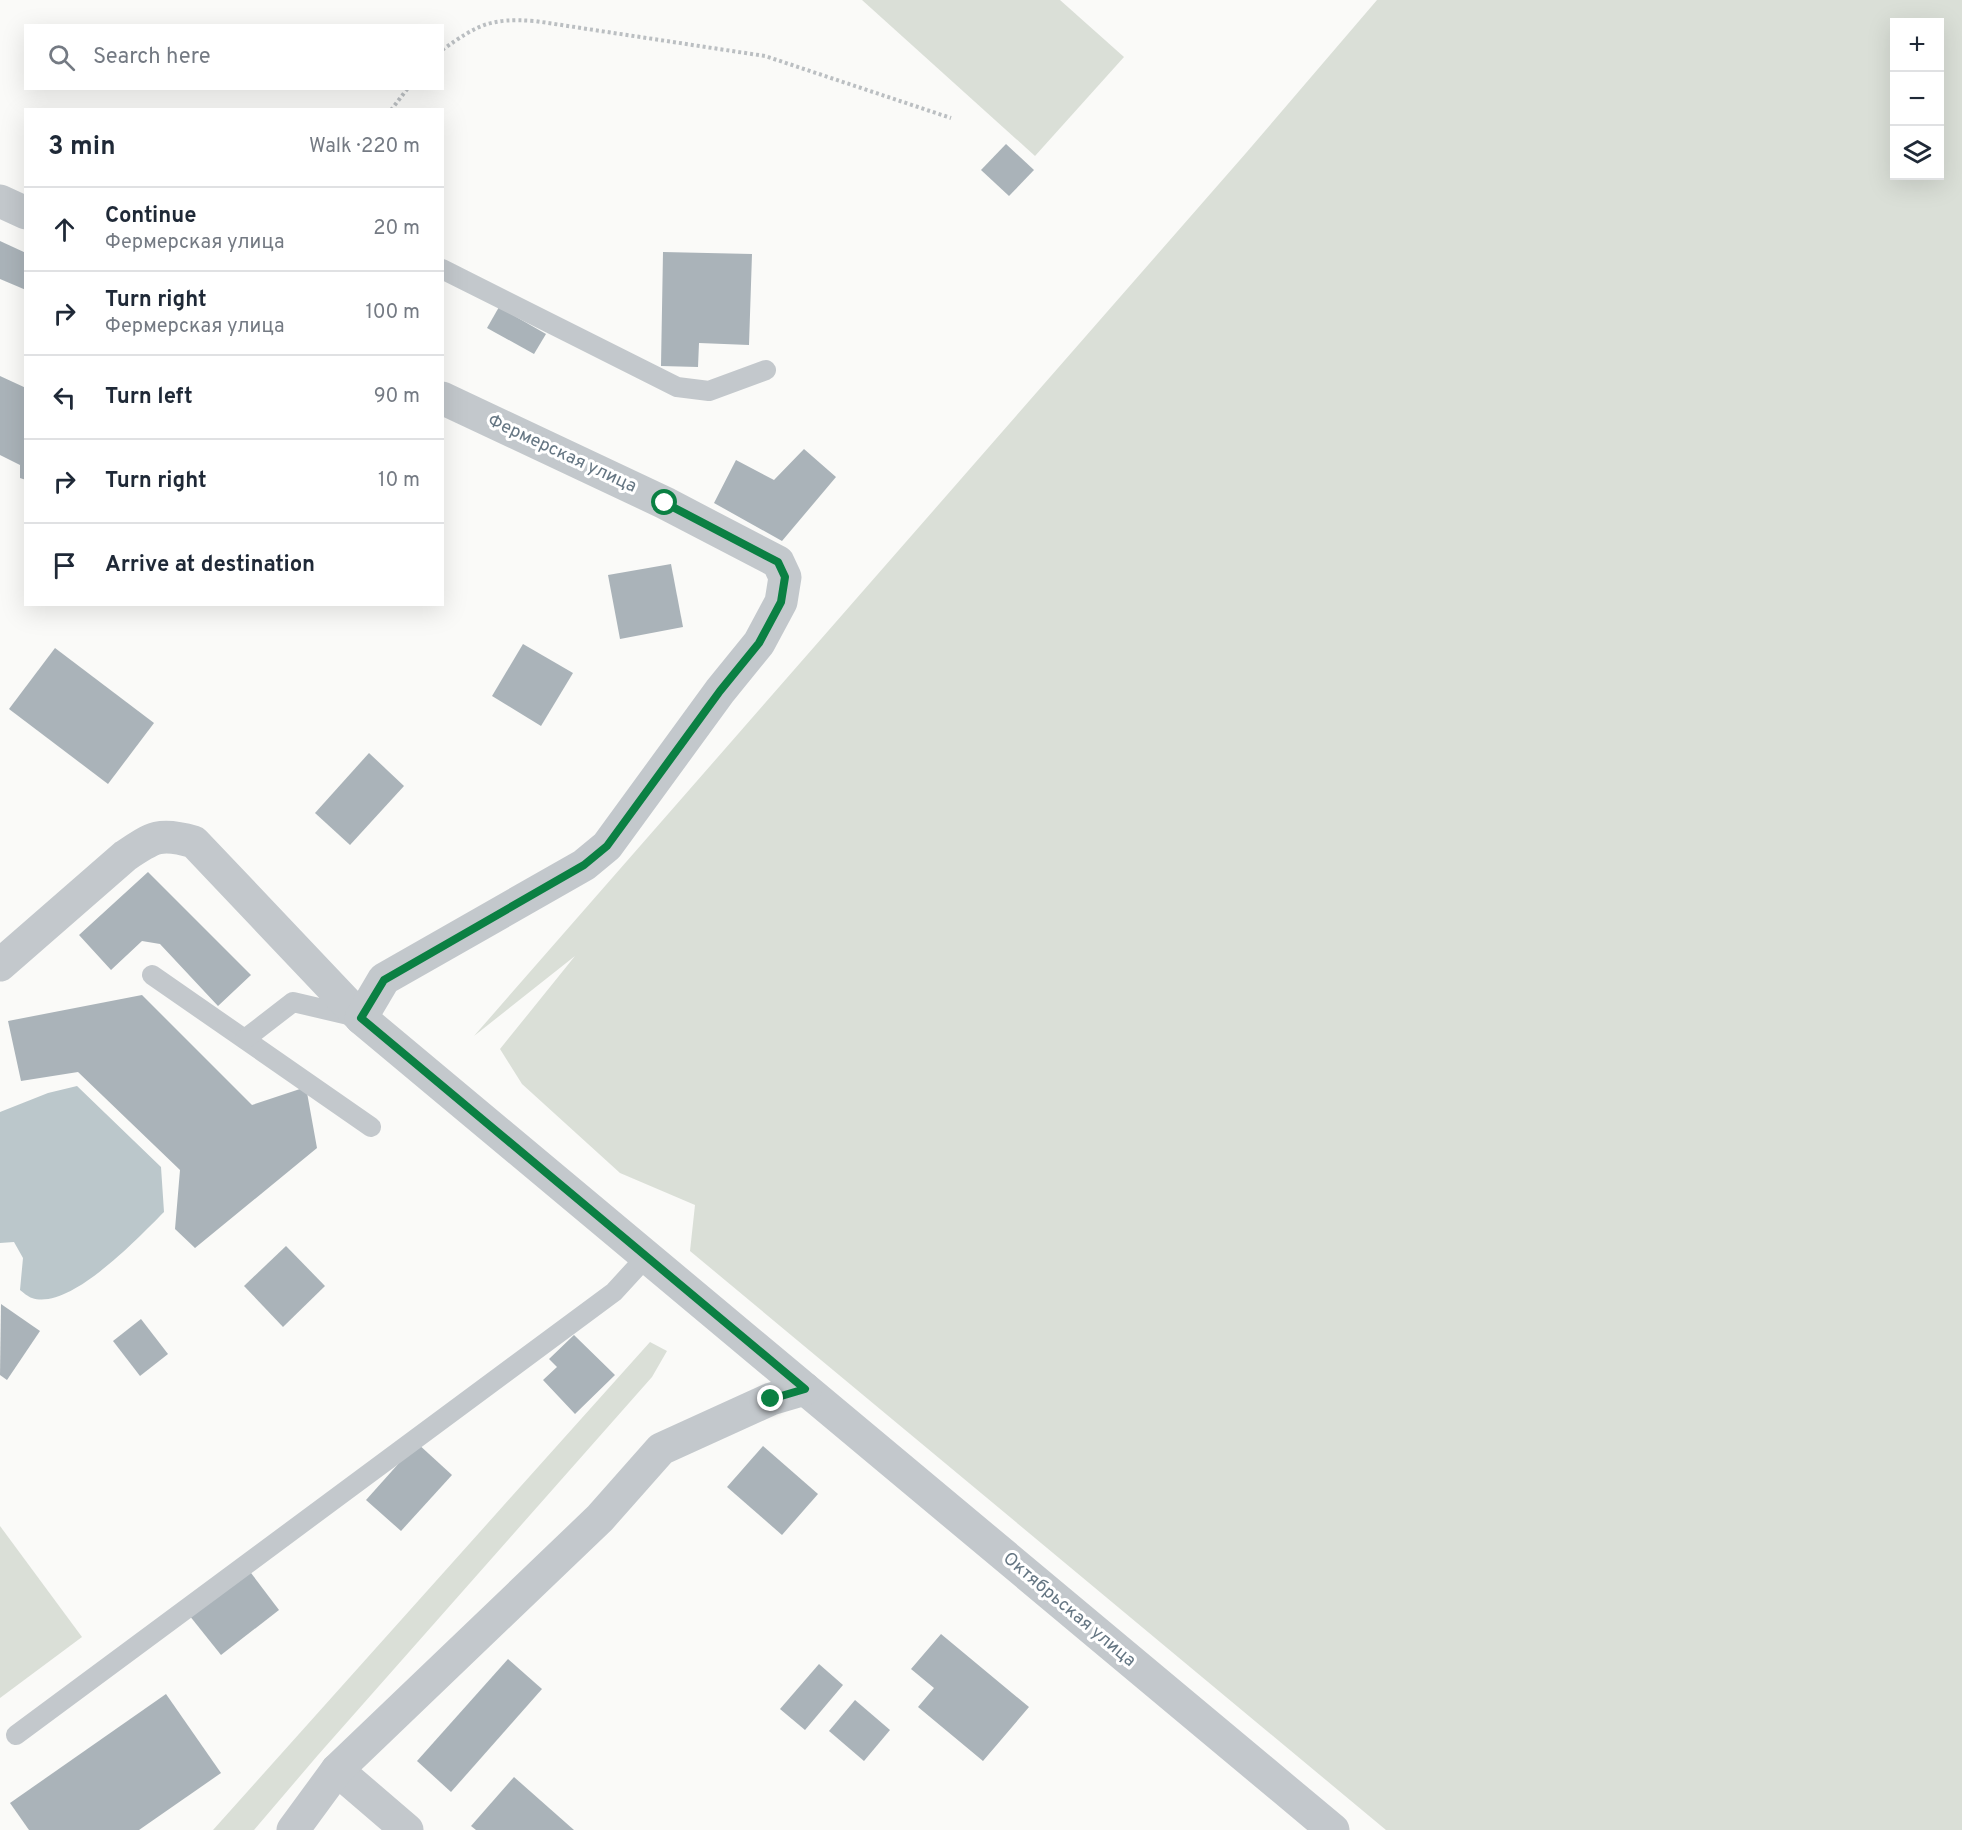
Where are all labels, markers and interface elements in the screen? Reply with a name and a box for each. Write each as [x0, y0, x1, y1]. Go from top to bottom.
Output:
map controls [1890, 18, 1944, 180]
button: + [1890, 18, 1944, 72]
search box [24, 24, 444, 90]
icon: search [45, 41, 78, 74]
text: Search here [93, 44, 211, 71]
button: − [1890, 72, 1944, 126]
button: layers [1890, 126, 1944, 180]
text: 3 min [48, 131, 116, 164]
text: Walk · 220 m [309, 134, 420, 160]
text: Continue [105, 203, 196, 230]
icon: ahead [48, 213, 81, 246]
text: 20 m [373, 216, 420, 242]
text: Фермерская улица [105, 230, 285, 256]
text: Turn right [105, 287, 207, 314]
icon: right [48, 297, 81, 330]
text: 100 m [365, 300, 420, 326]
text: Фермерская улица [105, 314, 285, 340]
icon: left [48, 381, 81, 414]
text: Turn left [105, 384, 193, 411]
text: 90 m [374, 384, 420, 410]
street label: Фермерская улица [484, 409, 640, 499]
icon: right [48, 465, 81, 498]
text: Turn right [105, 468, 207, 495]
text: 10 m [378, 468, 420, 494]
route start [651, 489, 677, 515]
icon: arrive [48, 549, 81, 582]
text: Arrive at destination [105, 552, 315, 579]
route end [757, 1385, 783, 1411]
street label: Октябрьская улица [998, 1548, 1140, 1672]

